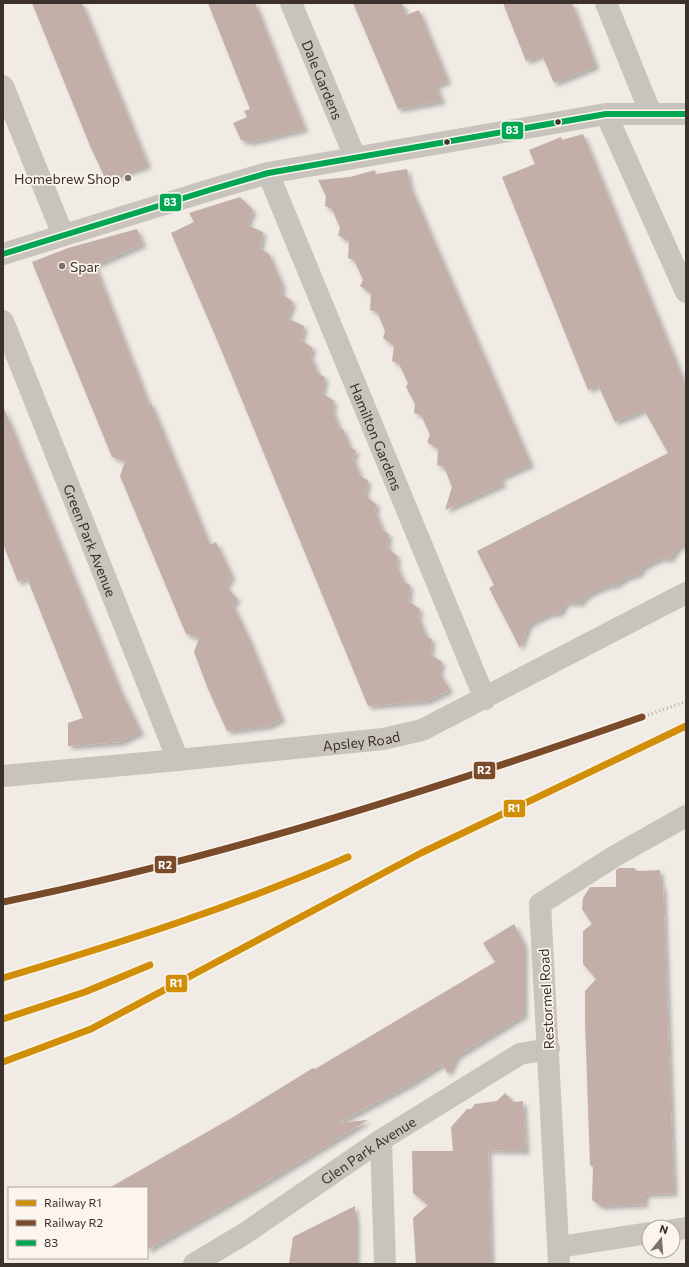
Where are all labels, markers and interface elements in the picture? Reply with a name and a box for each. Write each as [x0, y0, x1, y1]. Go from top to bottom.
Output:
street label: Dale Gardens [299, 38, 347, 122]
unlabelled marker [553, 117, 563, 127]
line badge: 83 [501, 121, 524, 140]
text: 83 [505, 123, 519, 136]
unlabelled marker [442, 137, 452, 147]
place label: Homebrew Shop [14, 170, 120, 187]
marker: Homebrew Shop [123, 173, 133, 183]
line badge: 83 [159, 193, 182, 212]
text: 83 [163, 195, 177, 208]
place label: Spar [70, 258, 100, 275]
marker: Spar [57, 261, 67, 271]
street label: Hamilton Gardens [347, 380, 406, 493]
street label: Green Park Avenue [60, 481, 120, 599]
street label: Apsley Road [322, 727, 401, 754]
line badge: R2 [473, 761, 496, 780]
text: R2 [477, 763, 491, 776]
line badge: R1 [503, 799, 526, 818]
text: R1 [508, 801, 520, 814]
line badge: R2 [154, 855, 177, 874]
text: R2 [158, 858, 172, 871]
street label: Restormel Road [535, 948, 557, 1050]
line badge: R1 [165, 974, 188, 993]
text: R1 [170, 976, 182, 989]
street label: Glen Park Avenue [317, 1112, 419, 1188]
legend [8, 1187, 148, 1259]
text: Railway R1 [44, 1195, 102, 1209]
text: Railway R2 [44, 1215, 104, 1229]
north arrow [641, 1219, 681, 1259]
text: N [658, 1222, 670, 1236]
text: 83 [44, 1235, 58, 1249]

